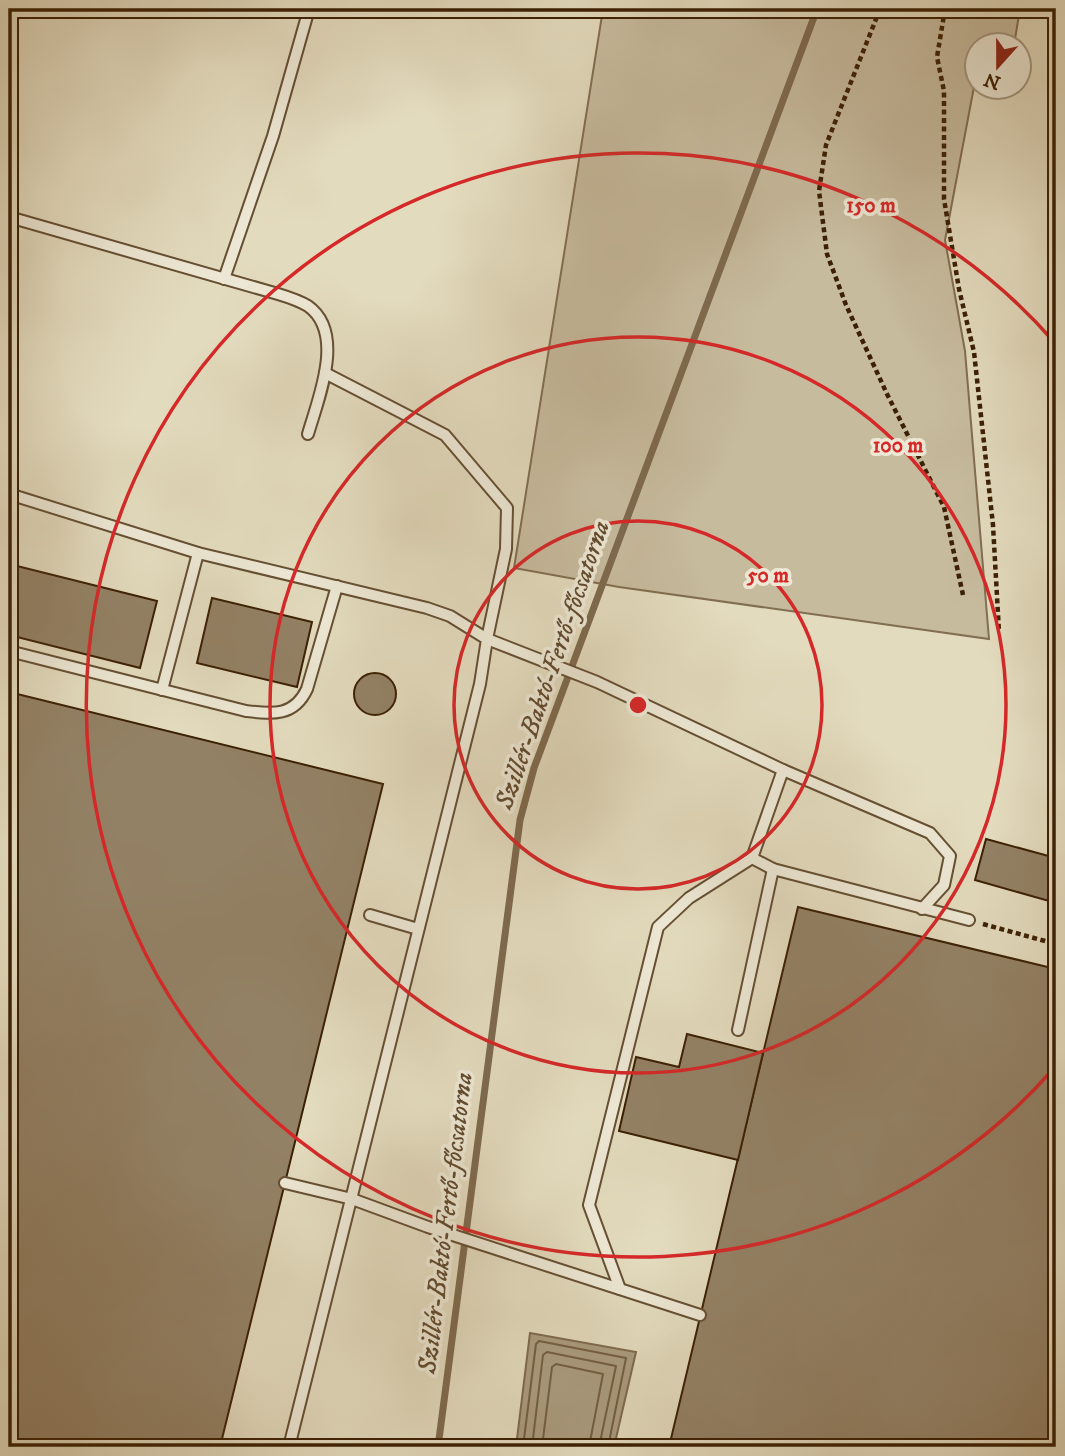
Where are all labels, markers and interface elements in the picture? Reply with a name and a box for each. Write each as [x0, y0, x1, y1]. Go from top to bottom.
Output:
north arrow [964, 32, 1034, 102]
text: N [981, 67, 1004, 94]
text: 150 m [846, 193, 896, 219]
text: 100 m [873, 433, 923, 459]
water label: Szillér-Baktó-Fertő-főcsatorna [488, 516, 618, 815]
text: 50 m [746, 563, 789, 589]
centre of rings [626, 693, 650, 717]
water label: Szillér-Baktó-Fertő-főcsatorna [411, 1070, 481, 1377]

